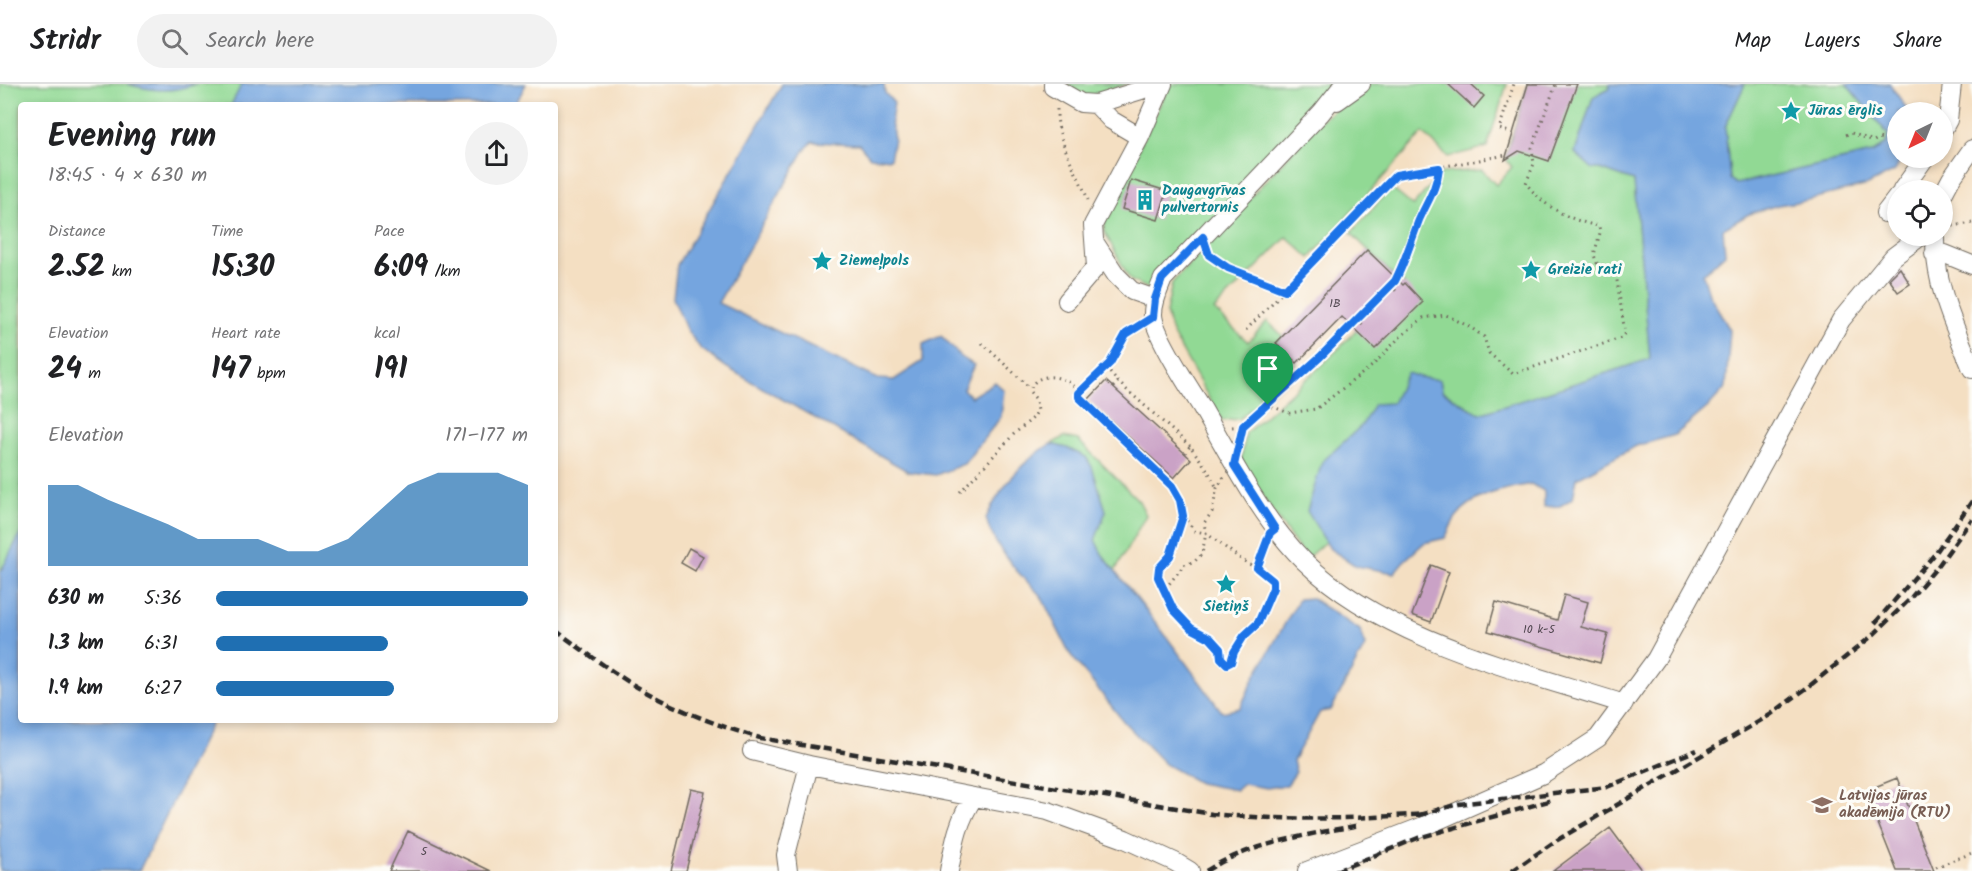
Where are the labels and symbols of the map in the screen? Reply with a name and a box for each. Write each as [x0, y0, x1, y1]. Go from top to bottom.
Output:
place icon: Jūras ērglis [1779, 99, 1803, 123]
place label: Jūras ērglis [1808, 99, 1883, 123]
north arrow [1887, 102, 1953, 168]
place label: Daugavgrīvas pulvertornis [1161, 179, 1246, 220]
building icon: Daugavgrīvas pulvertornis [1133, 188, 1157, 212]
place icon: Ziemeļpols [810, 249, 834, 273]
place label: Ziemeļpols [839, 249, 909, 273]
place icon: Greizie rati [1519, 258, 1543, 282]
place label: Greizie rati [1548, 258, 1623, 282]
house number: 1B [1329, 294, 1341, 313]
pin [1242, 343, 1293, 405]
place icon: Sietiņš [1214, 572, 1238, 596]
place label: Sietiņš [1203, 595, 1249, 619]
house number: 10 k-5 [1523, 620, 1557, 639]
place label: Latvijas jūras akadēmija (RTU) [1839, 784, 1951, 825]
school or university icon: Latvijas jūras akadēmija (RTU) [1810, 793, 1834, 817]
house number: 5 [421, 842, 429, 861]

